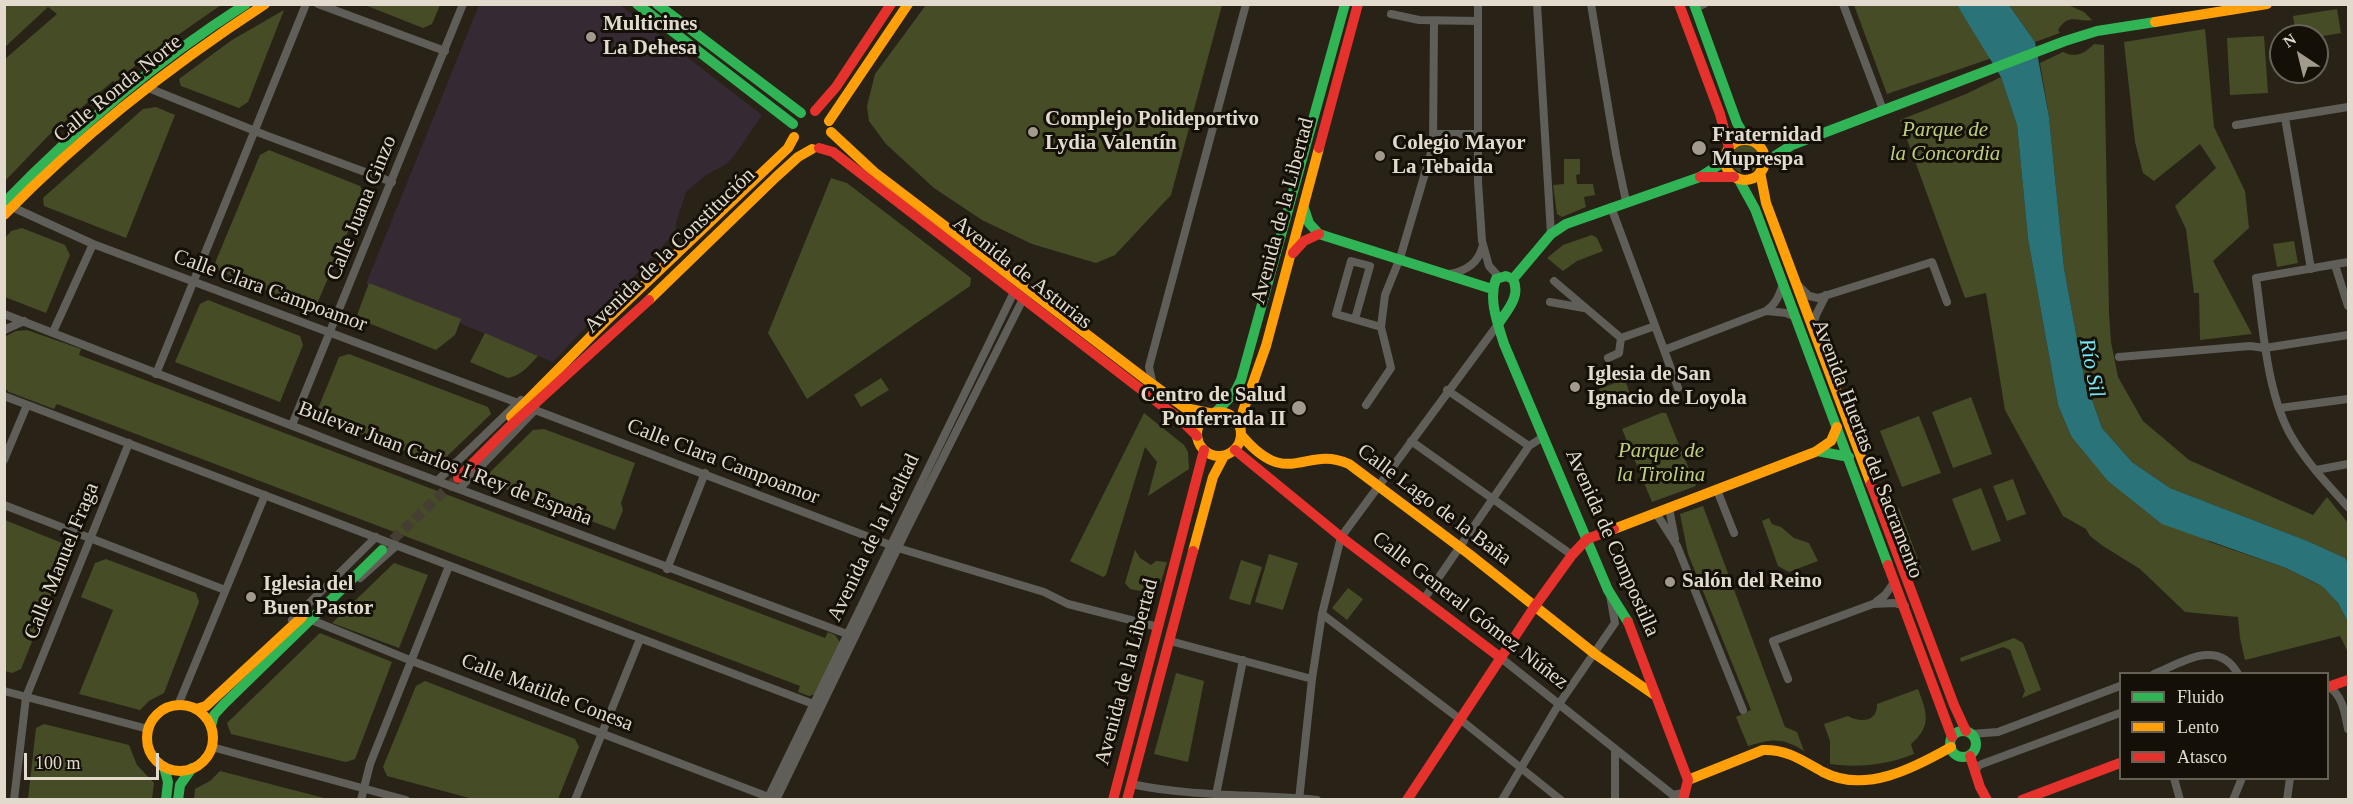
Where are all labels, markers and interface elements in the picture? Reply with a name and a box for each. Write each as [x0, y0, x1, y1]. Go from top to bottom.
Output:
place label: Multicines La Dehesa [603, 12, 697, 62]
north arrow [2269, 24, 2329, 84]
street label: Calle Ronda Norte [49, 30, 187, 148]
marker: Multicines La Dehesa [584, 30, 598, 44]
text: N [2280, 30, 2299, 51]
place label: Complejo Polideportivo Lydia Valentín [1045, 107, 1259, 157]
street label: Avenida de la Libertad [1246, 115, 1320, 307]
park label: Parque de la Concordia [1890, 117, 2000, 167]
place label: Fraternidad Muprespa [1712, 123, 1822, 173]
marker: Complejo Polideportivo Lydia Valentín [1026, 125, 1040, 139]
place label: Colegio Mayor La Tebaida [1392, 131, 1526, 181]
street label: Calle Juana Ginzo [321, 132, 403, 284]
marker: Fraternidad Muprespa [1690, 139, 1708, 157]
marker: Colegio Mayor La Tebaida [1373, 149, 1387, 163]
street label: Avenida de la Constitución [579, 163, 761, 339]
street label: Avenida de Asturias [947, 211, 1097, 335]
street label: Calle Clara Campoamor [170, 244, 370, 338]
street label: Avenida Huertas del Sacramento [1806, 316, 1928, 582]
water label: Río Sil [2072, 336, 2110, 400]
place label: Iglesia de San Ignacio de Loyola [1587, 362, 1747, 412]
marker: Iglesia de San Ignacio de Loyola [1568, 380, 1582, 394]
place label: Centro de Salud Ponferrada II [1141, 383, 1286, 433]
street label: Bulevar Juan Carlos I Rey de España [295, 396, 595, 532]
marker: Centro de Salud Ponferrada II [1290, 399, 1308, 417]
street label: Calle Clara Campoamor [623, 414, 823, 510]
park label: Parque de la Tirolina [1617, 438, 1705, 488]
street label: Calle Lago de la Baña [1352, 439, 1516, 571]
street label: Avenida de Compostilla [1559, 445, 1665, 641]
street label: Avenida de la Lealtad [823, 450, 925, 626]
street label: Calle Manuel Fraga [19, 479, 105, 643]
street label: Calle General Gómez Núñez [1367, 527, 1573, 695]
place label: Salón del Reino [1682, 569, 1822, 595]
place label: Iglesia del Buen Pastor [263, 572, 373, 622]
marker: Salón del Reino [1663, 575, 1677, 589]
street label: Avenida de la Libertad [1090, 576, 1164, 768]
marker: Iglesia del Buen Pastor [244, 590, 258, 604]
street label: Calle Matilde Conesa [458, 649, 636, 737]
legend [2119, 672, 2329, 780]
text: Fluido [2177, 687, 2224, 707]
text: Lento [2177, 717, 2219, 737]
scale bar [27, 741, 162, 779]
text: Atasco [2177, 747, 2227, 767]
text: 100 m [35, 753, 81, 773]

